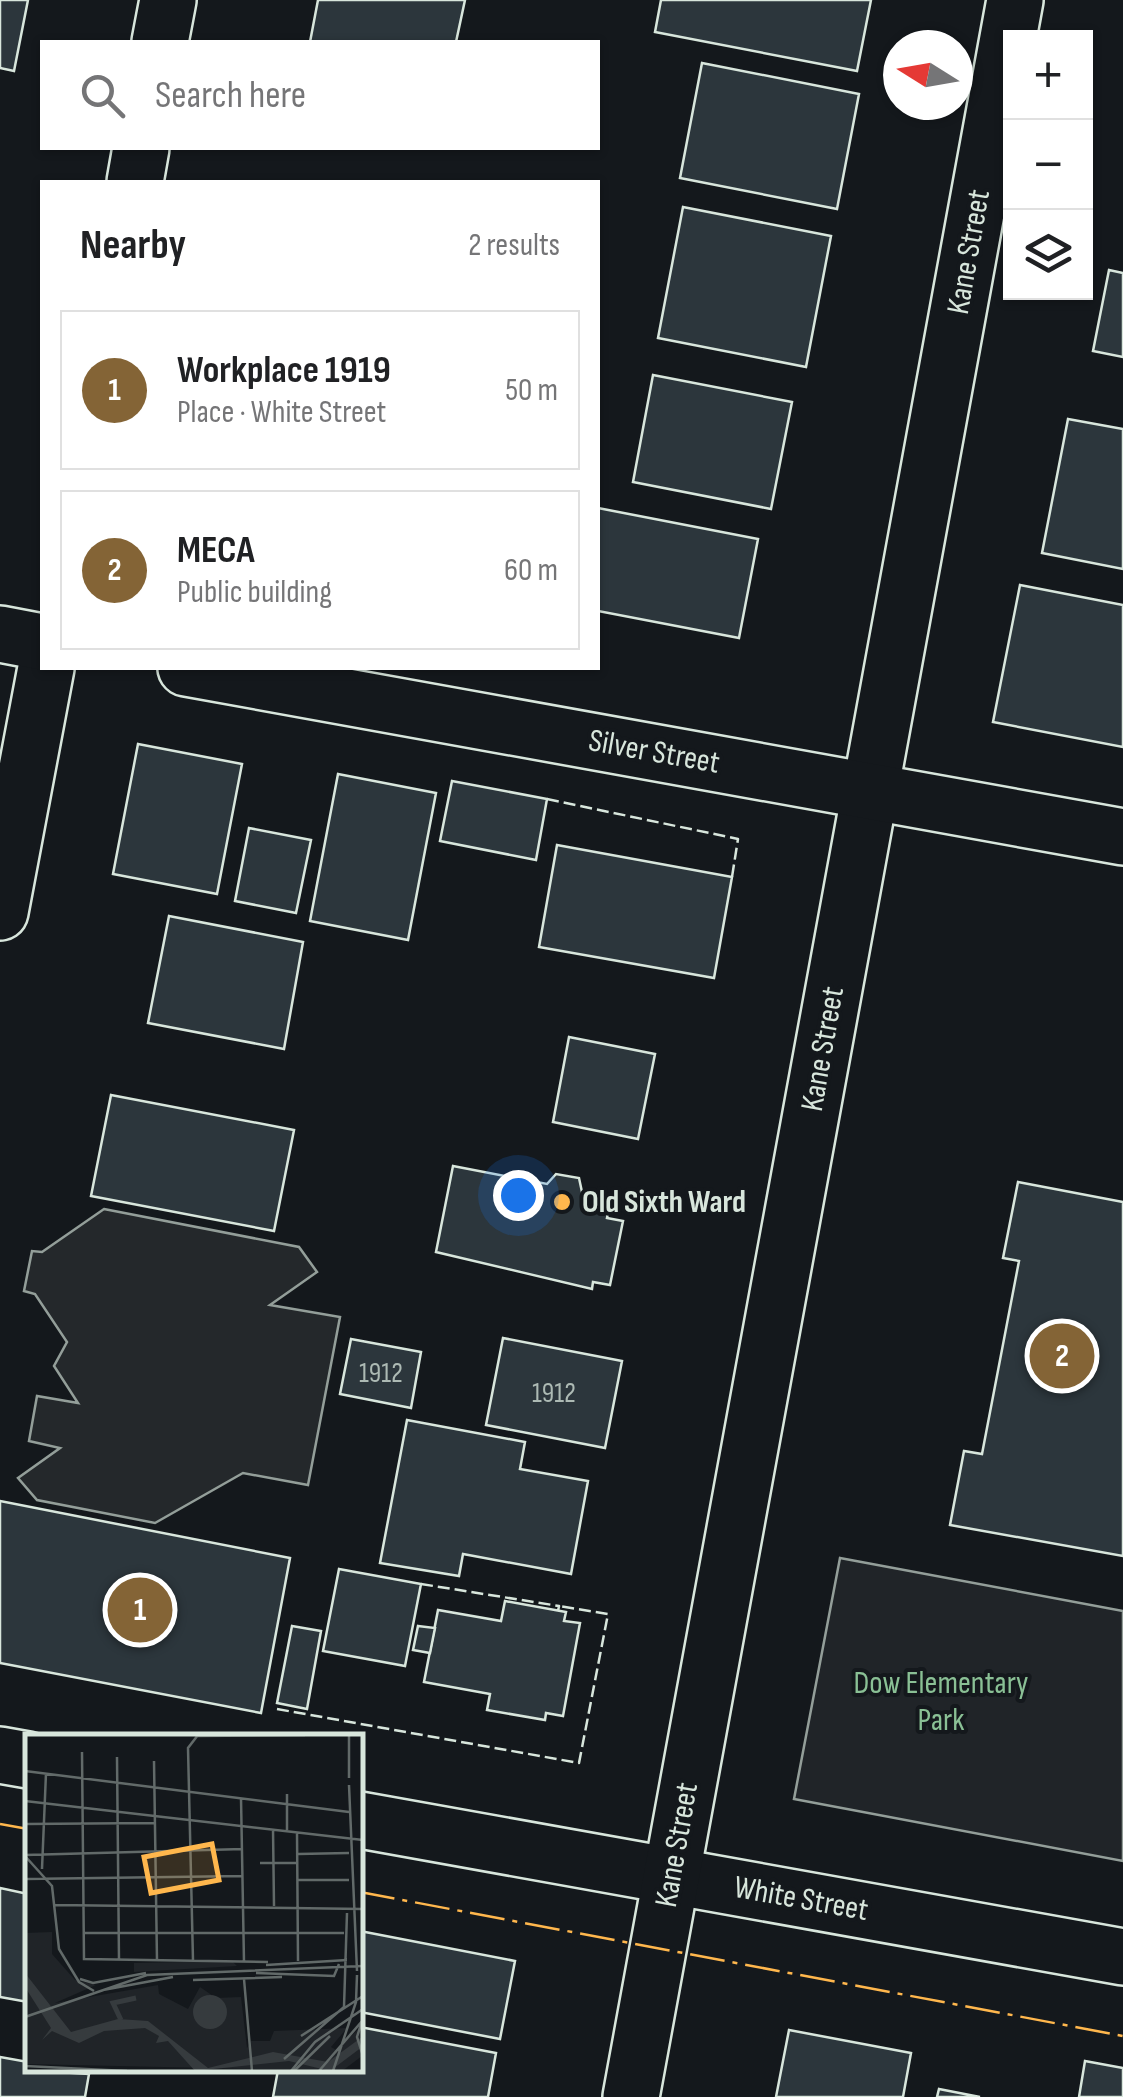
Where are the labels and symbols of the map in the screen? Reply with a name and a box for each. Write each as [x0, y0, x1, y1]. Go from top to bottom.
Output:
north arrow [883, 30, 973, 120]
street label: Kane Street [939, 187, 999, 317]
street label: Silver Street [585, 721, 723, 783]
street label: Kane Street [793, 984, 853, 1114]
your location [493, 1170, 544, 1221]
place label: Old Sixth Ward [582, 1183, 746, 1222]
marker: Old Sixth Ward [551, 1191, 573, 1213]
pin: 2 [1030, 1318, 1094, 1394]
house number: 1912 [359, 1357, 403, 1390]
house number: 1912 [532, 1377, 576, 1410]
pin: 1 [108, 1572, 172, 1648]
park label: Dow Elementary Park [854, 1664, 1028, 1740]
inset map [25, 1734, 362, 2072]
street label: Kane Street [647, 1780, 707, 1910]
street label: White Street [731, 1868, 871, 1930]

